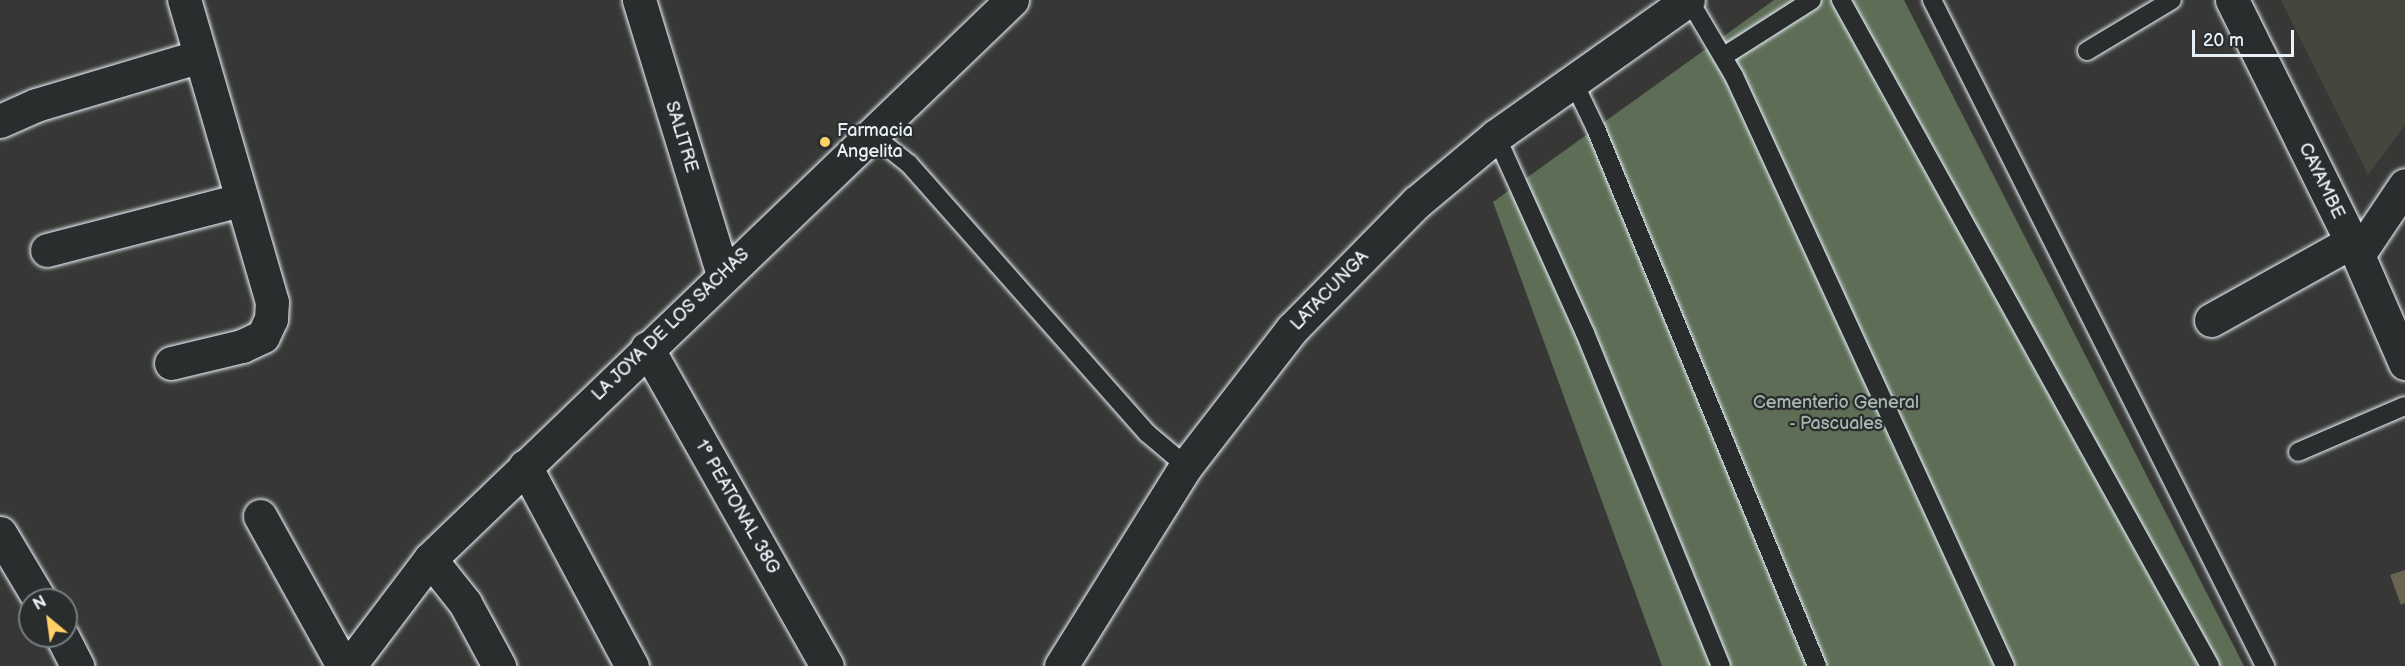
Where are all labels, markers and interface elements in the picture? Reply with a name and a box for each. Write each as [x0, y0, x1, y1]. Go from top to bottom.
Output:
scale bar [2195, 18, 2297, 56]
text: 20 m [2203, 30, 2244, 51]
street label: SALITRE [660, 99, 702, 175]
place label: Farmacia Angelita [837, 121, 913, 164]
marker: Farmacia Angelita [818, 135, 832, 149]
street label: CAYAMBE [2293, 140, 2349, 222]
street label: LA JOYA DE LOS SACHAS [587, 244, 755, 406]
street label: LATACUNGA [1287, 247, 1373, 335]
park label: Cementerio General - Pascuales [1753, 393, 1919, 436]
street label: 1° PEATONAL 38G [690, 436, 784, 578]
north arrow [18, 588, 78, 648]
text: N [30, 592, 50, 615]

